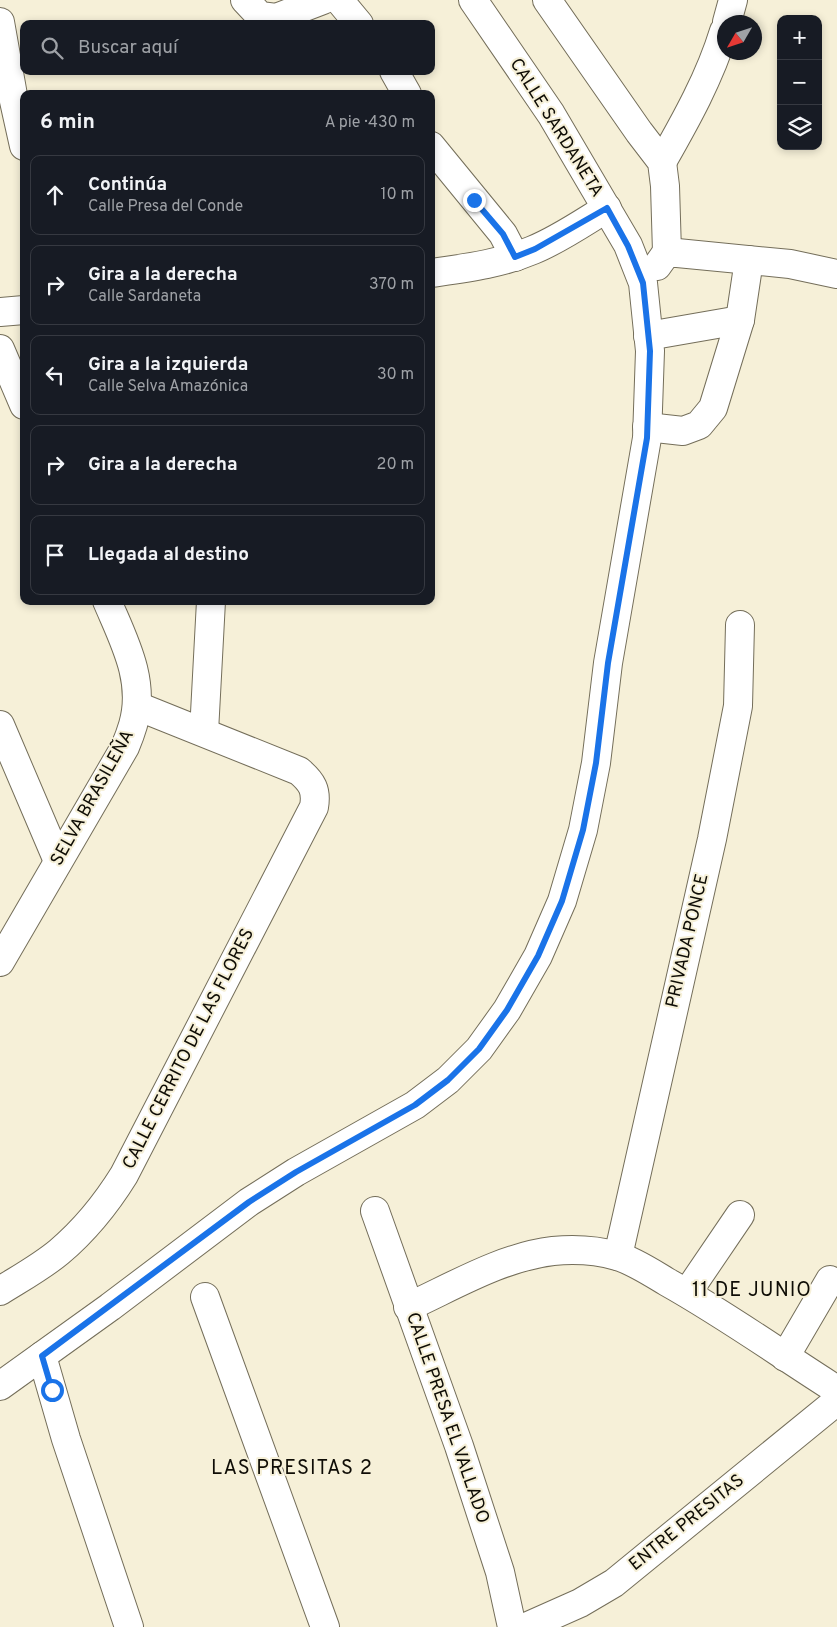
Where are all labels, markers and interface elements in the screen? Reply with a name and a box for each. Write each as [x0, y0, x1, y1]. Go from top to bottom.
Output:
north arrow [717, 15, 762, 60]
map controls [777, 15, 822, 150]
button: + [777, 15, 822, 60]
search box [20, 20, 435, 75]
icon: search [38, 34, 66, 62]
text: Buscar aquí [78, 36, 178, 60]
street label: CALLE SARDANETA [504, 54, 608, 202]
button: − [777, 60, 822, 105]
button: layers [777, 105, 822, 150]
text: 6 min [40, 109, 95, 136]
text: A pie · 430 m [325, 113, 415, 133]
text: Continúa [88, 173, 167, 197]
icon: ahead [41, 181, 69, 209]
text: 10 m [380, 185, 414, 205]
route end [463, 189, 486, 212]
text: Calle Presa del Conde [88, 197, 243, 217]
text: Gira a la derecha [88, 263, 238, 287]
icon: right [41, 271, 69, 299]
text: 370 m [369, 275, 414, 295]
text: Calle Sardaneta [88, 287, 201, 307]
text: Gira a la izquierda [88, 353, 248, 377]
icon: left [41, 361, 69, 389]
text: 30 m [377, 365, 414, 385]
text: Calle Selva Amazónica [88, 377, 248, 397]
icon: right [41, 451, 69, 479]
text: Gira a la derecha [88, 453, 238, 477]
text: 20 m [377, 455, 414, 475]
icon: arrive [41, 541, 69, 569]
text: Llegada al destino [88, 543, 249, 567]
street label: SELVA BRASILEÑA [44, 725, 140, 870]
street label: PRIVADA PONCE [661, 872, 715, 1010]
street label: CALLE CERRITO DE LAS FLORES [118, 925, 260, 1173]
district label: 11 DE JUNIO [692, 1278, 812, 1304]
street label: CALLE PRESA EL VALLADO [400, 1309, 494, 1527]
route start [41, 1379, 64, 1402]
district label: LAS PRESITAS 2 [211, 1456, 373, 1482]
street label: ENTRE PRESITAS [625, 1470, 749, 1576]

